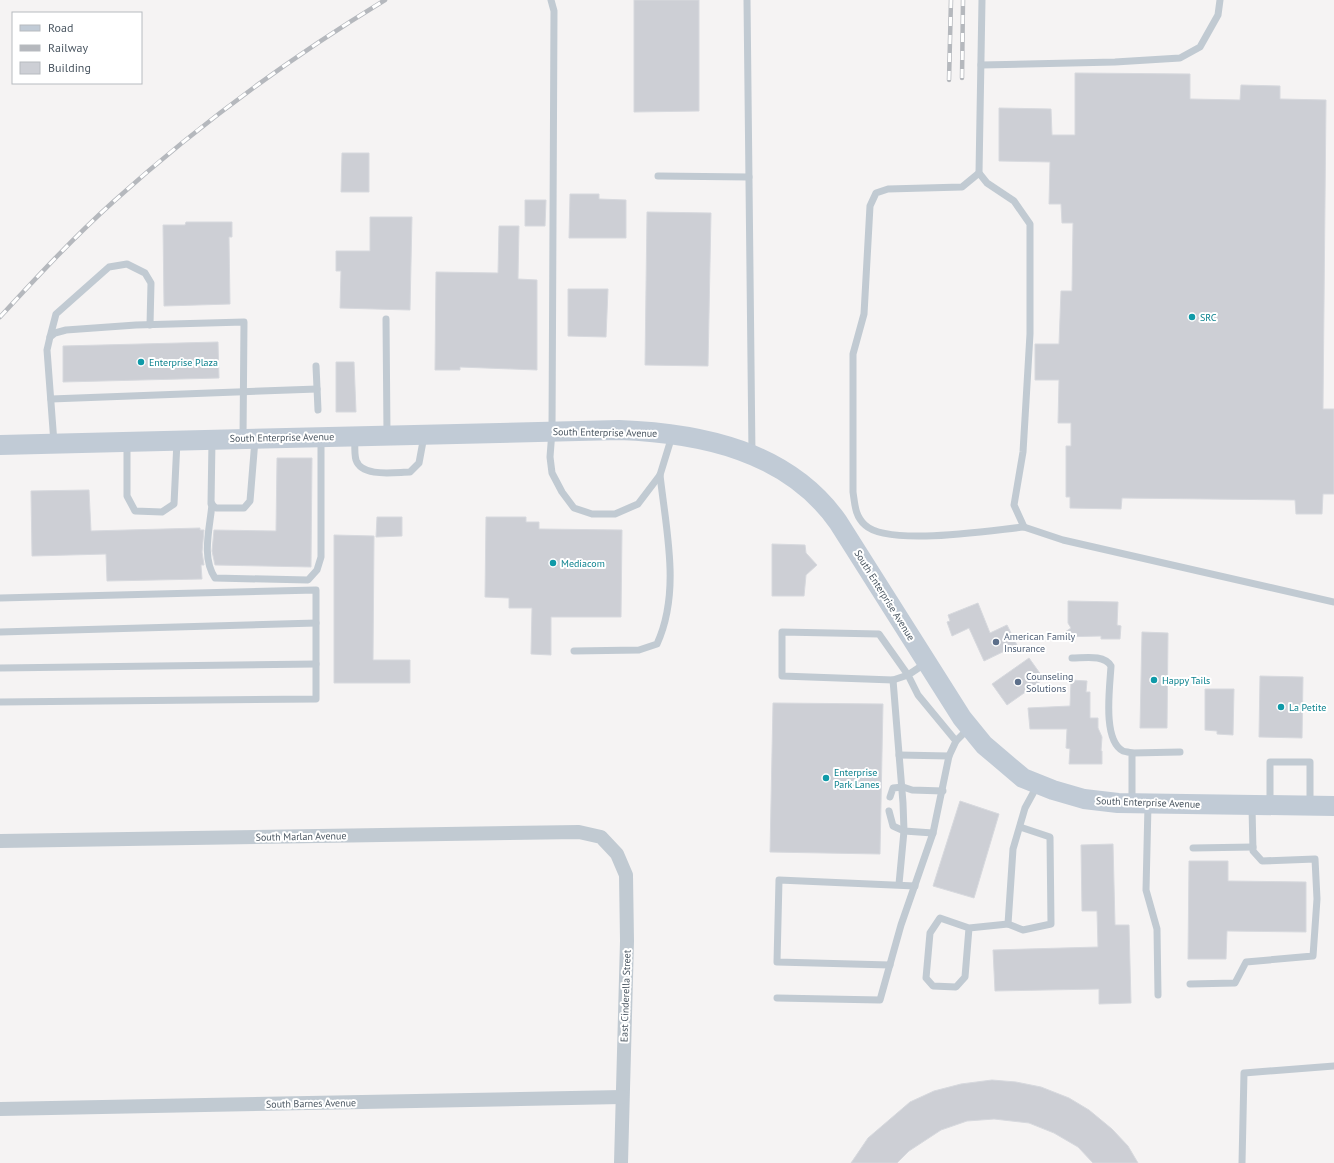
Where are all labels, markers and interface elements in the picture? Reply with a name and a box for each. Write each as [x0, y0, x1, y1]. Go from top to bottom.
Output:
legend [12, 12, 142, 84]
text: Road [48, 20, 73, 35]
text: Railway [48, 40, 88, 55]
text: Building [48, 60, 91, 75]
place label: SRC [1200, 311, 1217, 324]
marker: SRC [1187, 312, 1197, 322]
place label: Enterprise Plaza [149, 356, 218, 369]
marker: Enterprise Plaza [136, 357, 146, 367]
street label: South Enterprise Avenue [553, 425, 657, 440]
street label: South Enterprise Avenue [230, 430, 334, 445]
street label: South Enterprise Avenue [851, 547, 918, 643]
place label: Mediacom [561, 557, 605, 570]
marker: Mediacom [548, 558, 558, 568]
place label: American Family Insurance [1004, 630, 1076, 655]
marker: American Family Insurance [991, 637, 1001, 647]
place label: Counseling Solutions [1026, 670, 1073, 695]
place label: Happy Tails [1162, 674, 1210, 687]
marker: Happy Tails [1149, 675, 1159, 685]
marker: Counseling Solutions [1013, 677, 1023, 687]
place label: La Petite [1289, 701, 1326, 714]
marker: La Petite [1276, 702, 1286, 712]
place label: Enterprise Park Lanes [834, 766, 879, 791]
marker: Enterprise Park Lanes [821, 773, 831, 783]
street label: South Enterprise Avenue [1096, 794, 1200, 811]
street label: South Marlan Avenue [256, 829, 347, 844]
street label: East Cinderella Street [617, 949, 634, 1042]
street label: South Barnes Avenue [266, 1096, 356, 1111]

